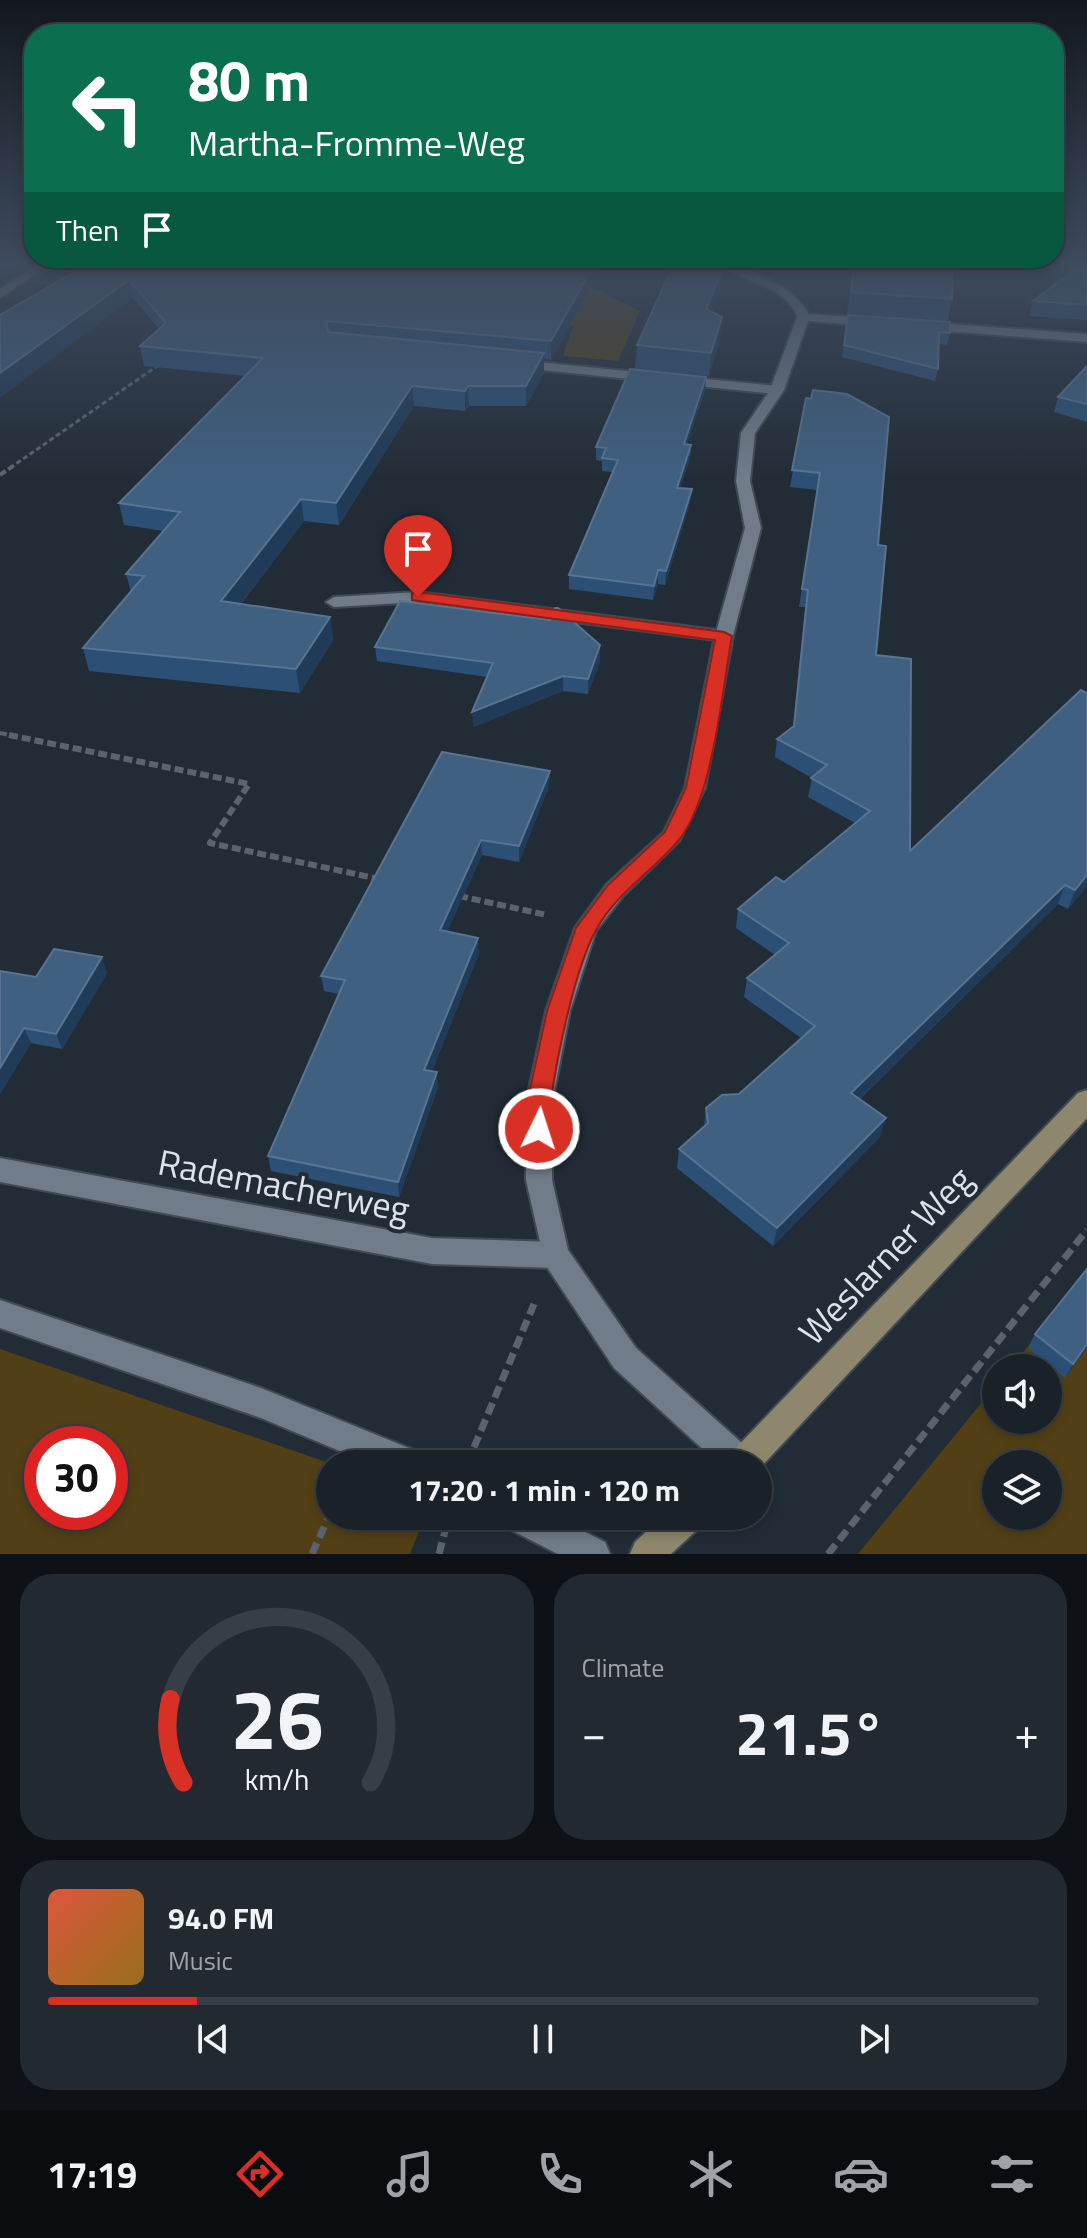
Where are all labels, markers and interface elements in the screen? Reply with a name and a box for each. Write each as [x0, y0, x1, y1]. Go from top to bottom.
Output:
text: 80 m [188, 38, 310, 123]
icon: left [56, 56, 160, 160]
text: Martha-Fromme-Weg [188, 115, 525, 170]
text: Then [56, 207, 119, 253]
icon: arrive [135, 208, 179, 252]
pin [384, 515, 452, 597]
icon: arrive [396, 527, 440, 571]
position arrow [497, 1087, 581, 1171]
street label: Rademacherweg [154, 1134, 414, 1236]
street label: Weslarner Weg [785, 1153, 985, 1357]
map controls [982, 1354, 1062, 1530]
button: sound [982, 1354, 1062, 1434]
speed limit sign: 30 [24, 1426, 128, 1530]
button: layers [982, 1450, 1062, 1530]
text: 17:20 · 1 min · 120 m [408, 1467, 680, 1513]
text: Climate [582, 1648, 664, 1687]
text: 26 [230, 1655, 323, 1781]
text: 21.5° [735, 1687, 885, 1778]
text: − [582, 1699, 606, 1766]
text: + [1014, 1699, 1039, 1766]
text: km/h [244, 1758, 309, 1801]
text: 94.0 FM [168, 1895, 274, 1941]
text: Music [168, 1941, 233, 1980]
icon: previous [191, 2017, 235, 2061]
icon: pause [521, 2017, 565, 2061]
icon: next [852, 2017, 896, 2061]
icon: directions [232, 2146, 288, 2202]
icon: music [382, 2146, 438, 2202]
icon: phone [532, 2146, 588, 2202]
icon: climate [683, 2146, 739, 2202]
icon: car [833, 2146, 889, 2202]
icon: filters [984, 2146, 1040, 2202]
text: 17:19 [47, 2147, 137, 2202]

